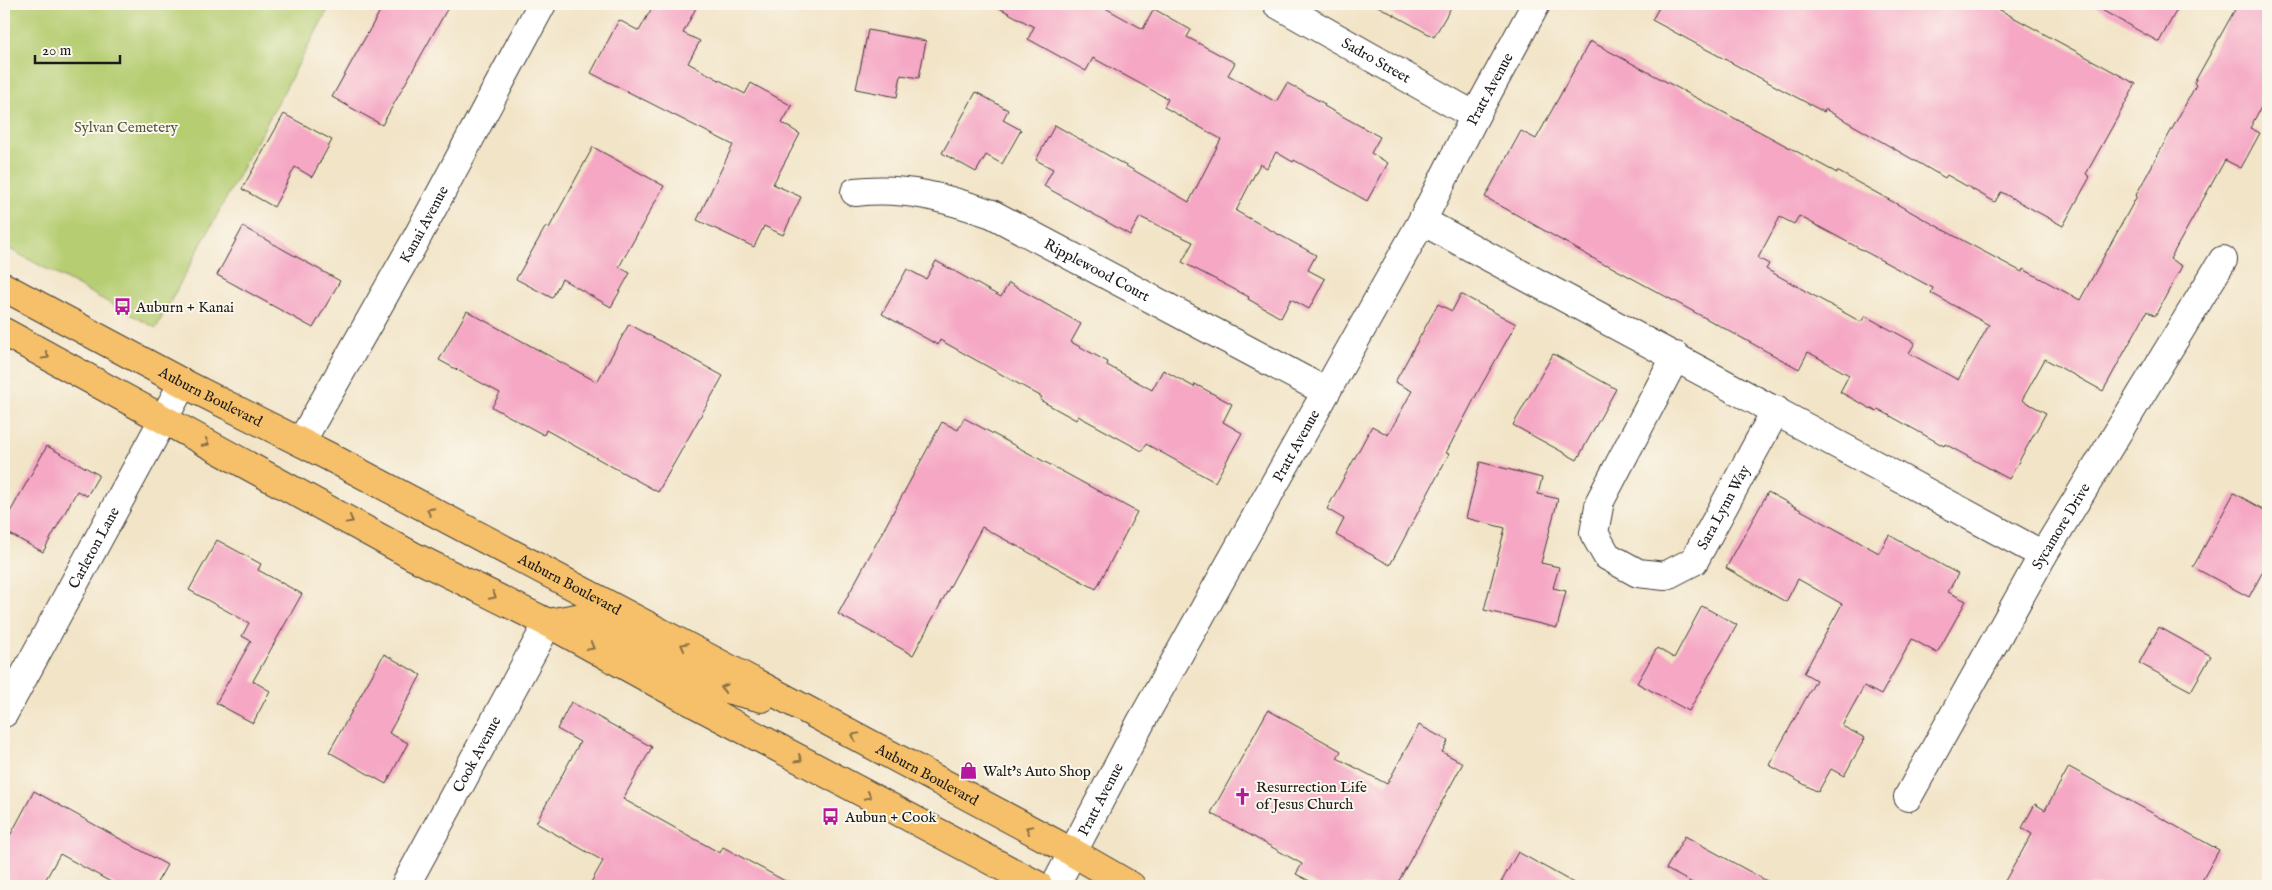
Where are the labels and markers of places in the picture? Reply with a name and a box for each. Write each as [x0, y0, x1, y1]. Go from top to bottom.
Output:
bus stop icon: Auburn + Kanai [112, 297, 132, 317]
place label: Auburn + Kanai [135, 298, 234, 317]
shop icon: Walt's Auto Shop [959, 761, 979, 781]
place label: Walt's Auto Shop [983, 762, 1091, 781]
place label: Resurrection Life of Jesus Church [1256, 778, 1367, 814]
church icon: Resurrection Life of Jesus Church [1232, 786, 1252, 806]
bus stop icon: Aubun + Cook [821, 807, 841, 827]
place label: Aubun + Cook [844, 808, 937, 827]

